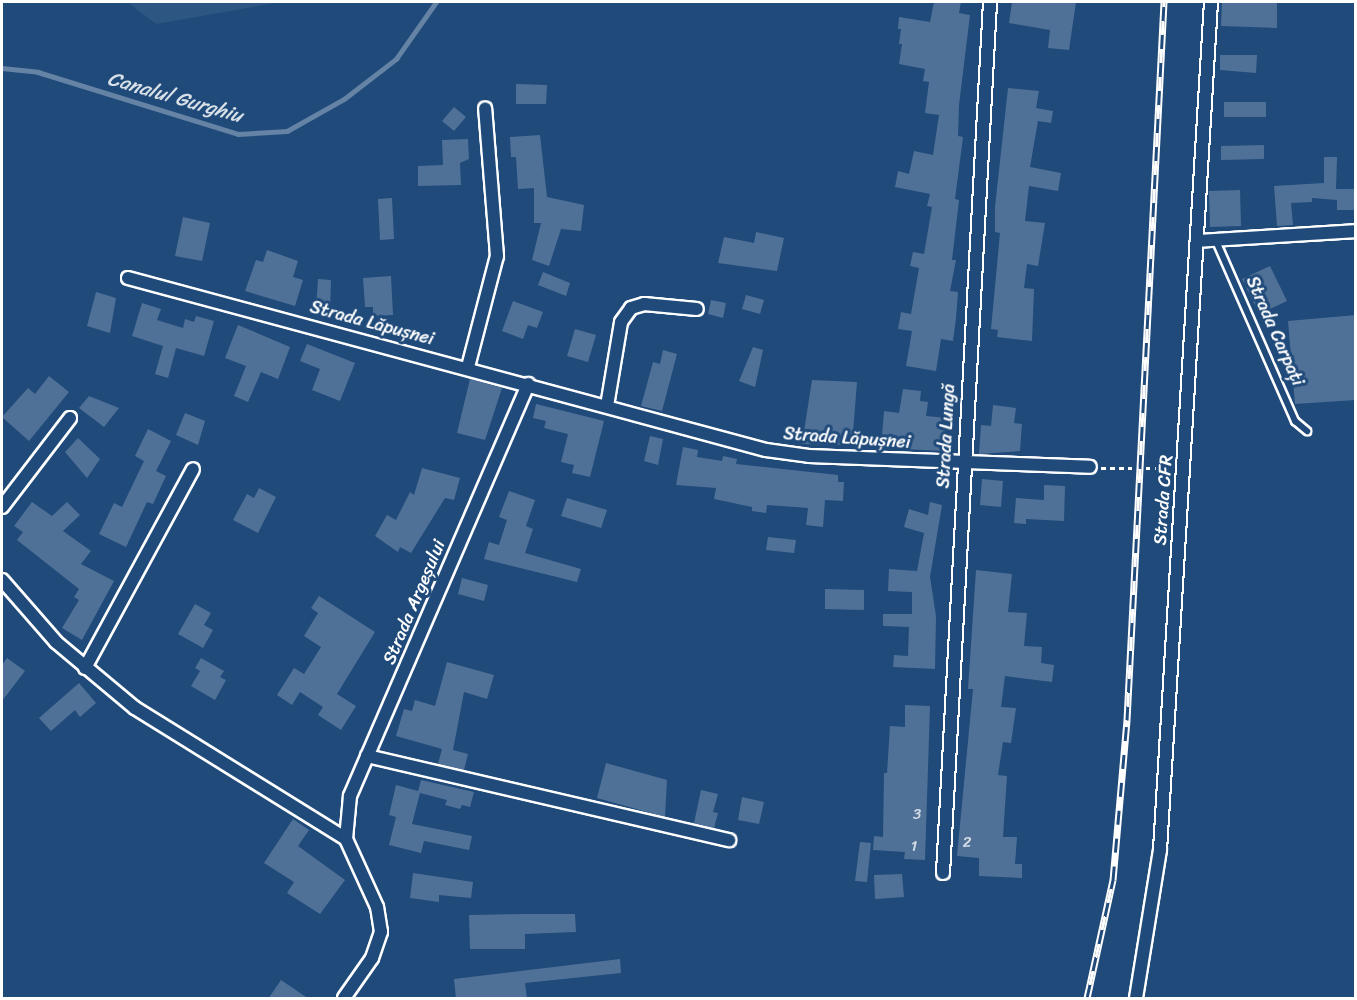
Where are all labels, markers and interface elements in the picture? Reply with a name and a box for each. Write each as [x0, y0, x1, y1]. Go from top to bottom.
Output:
water label: Canalul Gurghiu [105, 66, 245, 128]
street label: Strada Carpați [1241, 273, 1309, 389]
street label: Strada Lăpușnei [308, 296, 436, 350]
street label: Strada Lungă [932, 383, 960, 489]
street label: Strada Lăpușnei [783, 423, 911, 453]
street label: Strada CFR [1149, 454, 1177, 546]
street label: Strada Argeșului [378, 536, 450, 668]
house number: 3 [913, 806, 921, 824]
house number: 2 [963, 834, 971, 852]
house number: 1 [911, 838, 917, 856]

